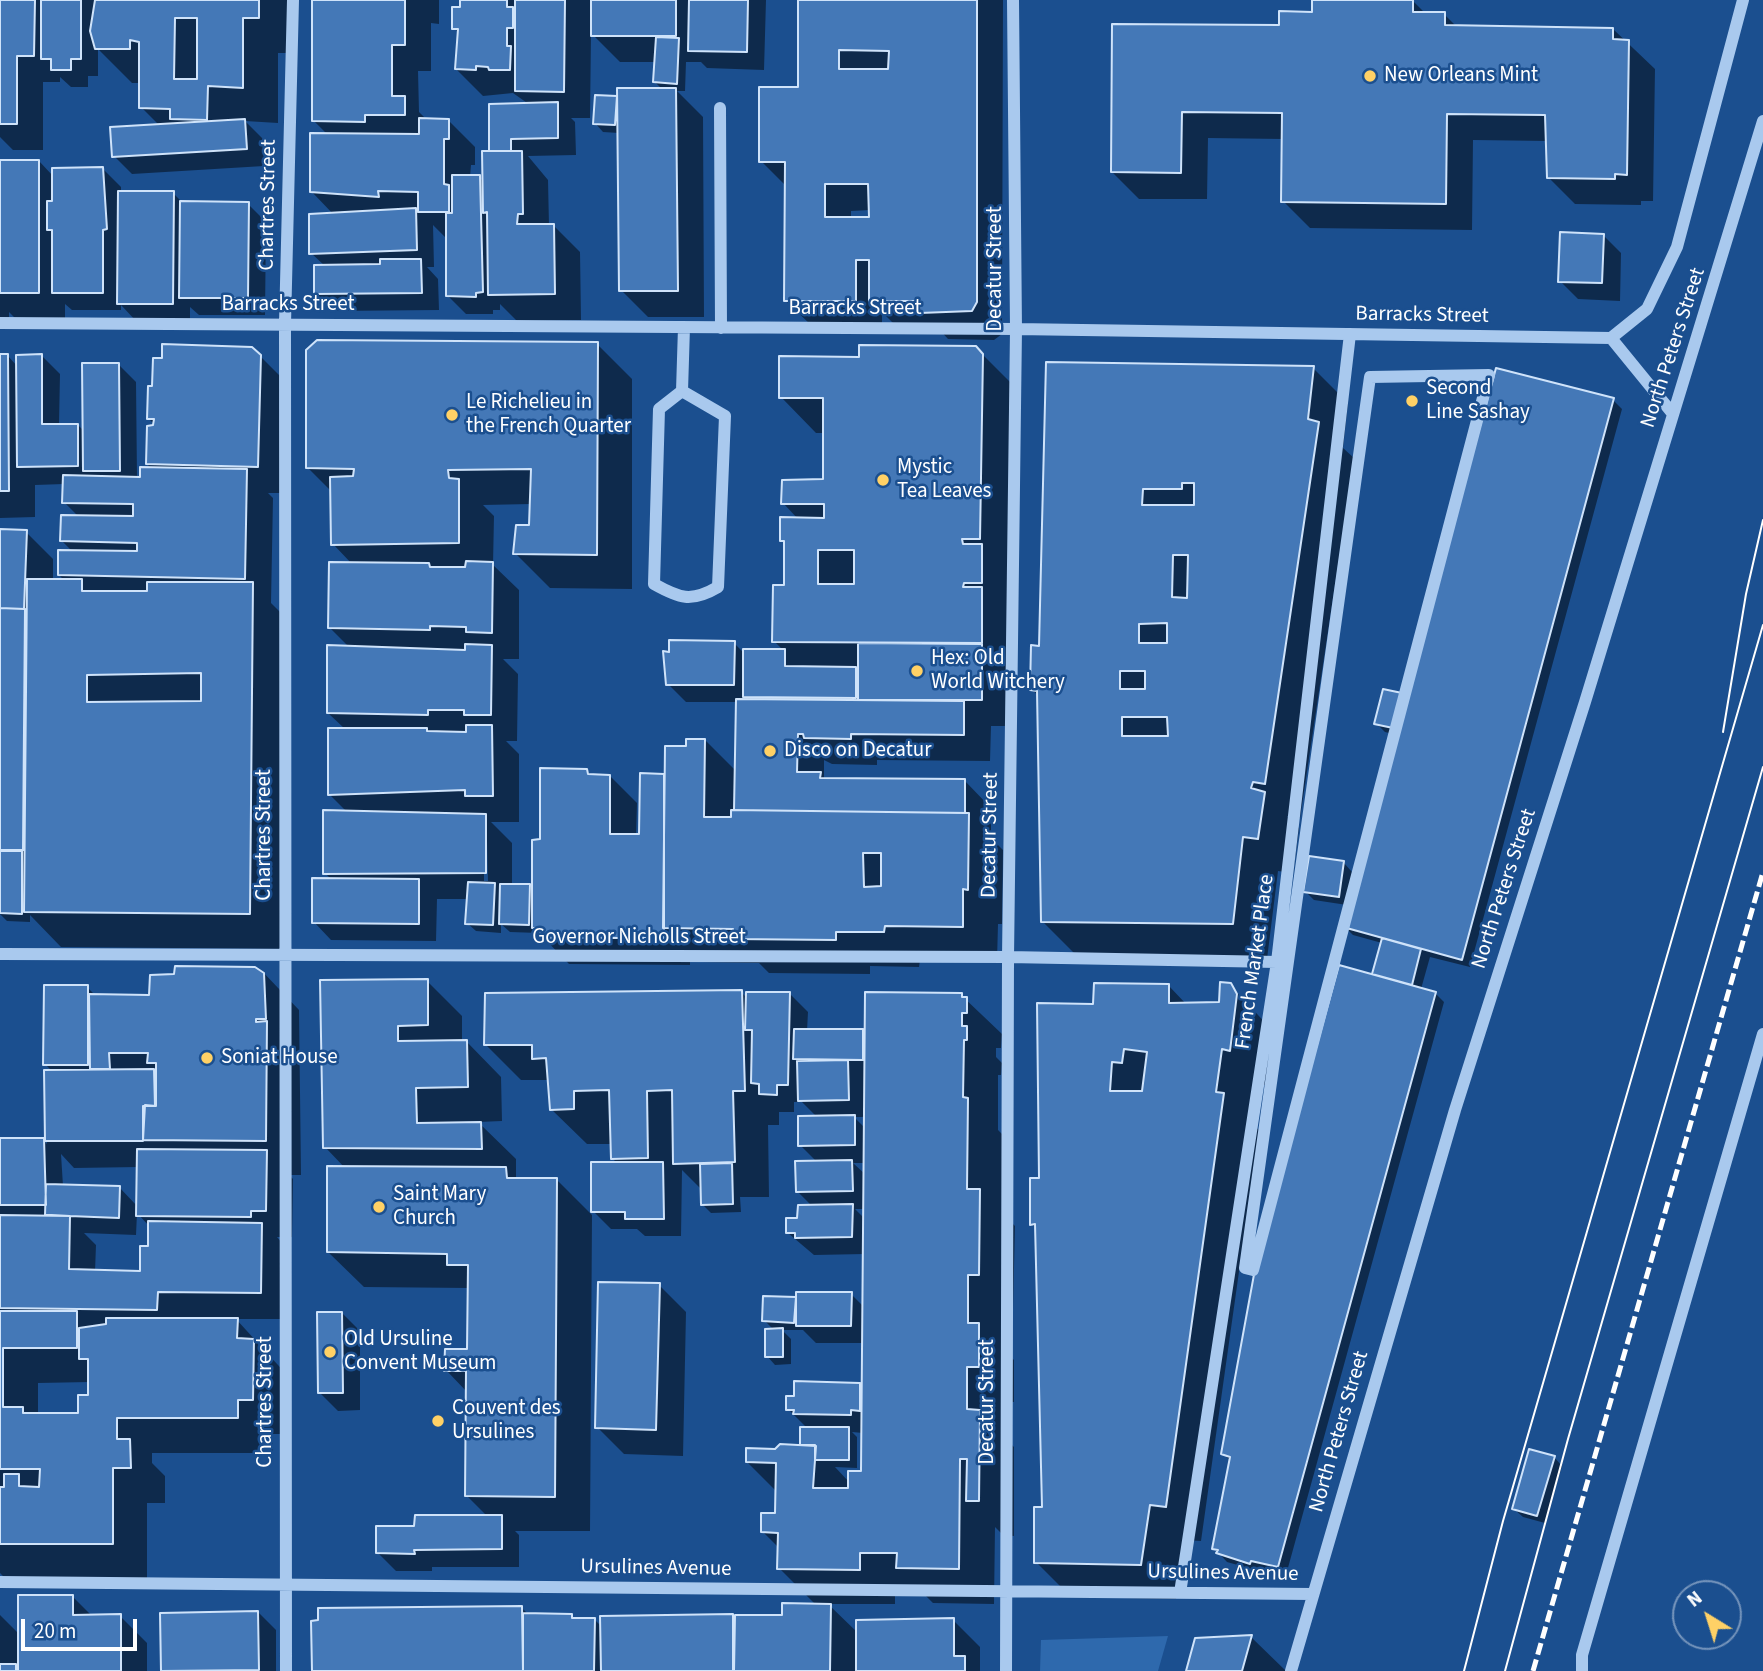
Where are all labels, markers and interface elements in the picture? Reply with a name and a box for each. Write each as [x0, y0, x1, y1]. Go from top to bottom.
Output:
place label: New Orleans Mint [1384, 63, 1538, 89]
marker: New Orleans Mint [1362, 68, 1378, 84]
street label: Chartres Street [255, 139, 283, 271]
street label: Decatur Street [983, 206, 1009, 332]
street label: North Peters Street [1636, 265, 1712, 431]
street label: Barracks Street [221, 292, 355, 318]
street label: Barracks Street [788, 296, 922, 322]
street label: Barracks Street [1355, 302, 1489, 330]
place label: Second Line Sashay [1426, 376, 1530, 426]
place label: Le Richelieu in the French Quarter [466, 390, 631, 440]
marker: Second Line Sashay [1404, 393, 1420, 409]
marker: Le Richelieu in the French Quarter [444, 407, 460, 423]
place label: Mystic Tea Leaves [897, 455, 991, 505]
marker: Mystic Tea Leaves [875, 472, 891, 488]
place label: Hex: Old World Witchery [931, 646, 1065, 696]
marker: Hex: Old World Witchery [909, 663, 925, 679]
place label: Disco on Decatur [784, 738, 931, 764]
marker: Disco on Decatur [762, 743, 778, 759]
street label: Chartres Street [252, 769, 278, 901]
street label: Decatur Street [977, 772, 1005, 898]
street label: North Peters Street [1467, 806, 1543, 972]
street label: French Market Place [1231, 873, 1281, 1051]
street label: Governor Nicholls Street [532, 925, 746, 951]
place label: Soniat House [221, 1045, 338, 1071]
marker: Soniat House [199, 1050, 215, 1066]
place label: Saint Mary Church [393, 1182, 486, 1232]
marker: Saint Mary Church [371, 1199, 387, 1215]
place label: Old Ursuline Convent Museum [344, 1327, 497, 1377]
street label: Chartres Street [253, 1336, 279, 1468]
street label: Decatur Street [975, 1339, 1001, 1465]
marker: Old Ursuline Convent Museum [322, 1344, 338, 1360]
street label: North Peters Street [1305, 1348, 1375, 1516]
place label: Couvent des Ursulines [452, 1396, 561, 1446]
marker: Couvent des Ursulines [430, 1413, 446, 1429]
street label: Ursulines Avenue [580, 1555, 732, 1583]
street label: Ursulines Avenue [1147, 1560, 1299, 1588]
north arrow [1672, 1580, 1742, 1650]
text: N [1682, 1585, 1708, 1614]
scale bar [24, 1604, 140, 1648]
text: 20 m [34, 1616, 76, 1646]

